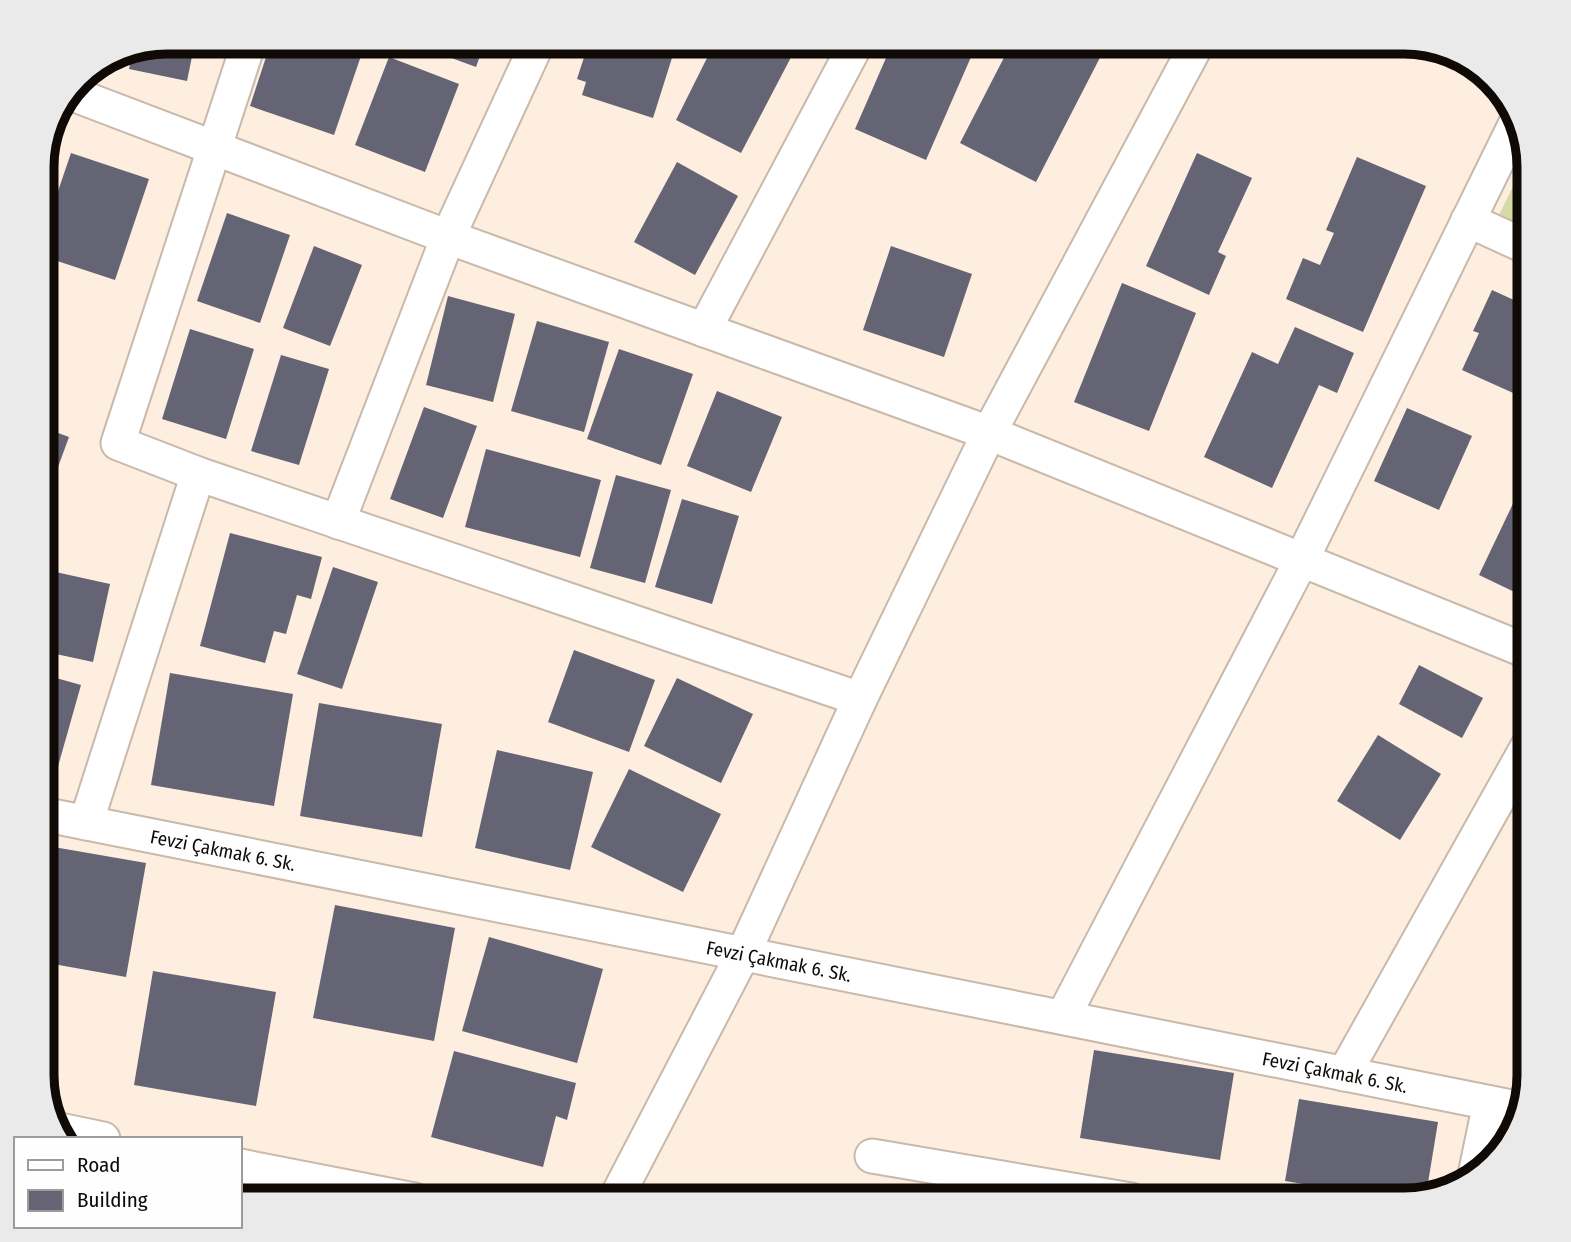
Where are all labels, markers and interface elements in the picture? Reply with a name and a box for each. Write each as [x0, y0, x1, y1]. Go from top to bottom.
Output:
street label: Fevzi Çakmak 6. Sk. [148, 825, 297, 876]
street label: Fevzi Çakmak 6. Sk. [704, 936, 853, 987]
street label: Fevzi Çakmak 6. Sk. [1260, 1047, 1409, 1098]
legend [14, 1137, 242, 1228]
text: Road [77, 1152, 121, 1178]
text: Building [77, 1187, 148, 1213]

